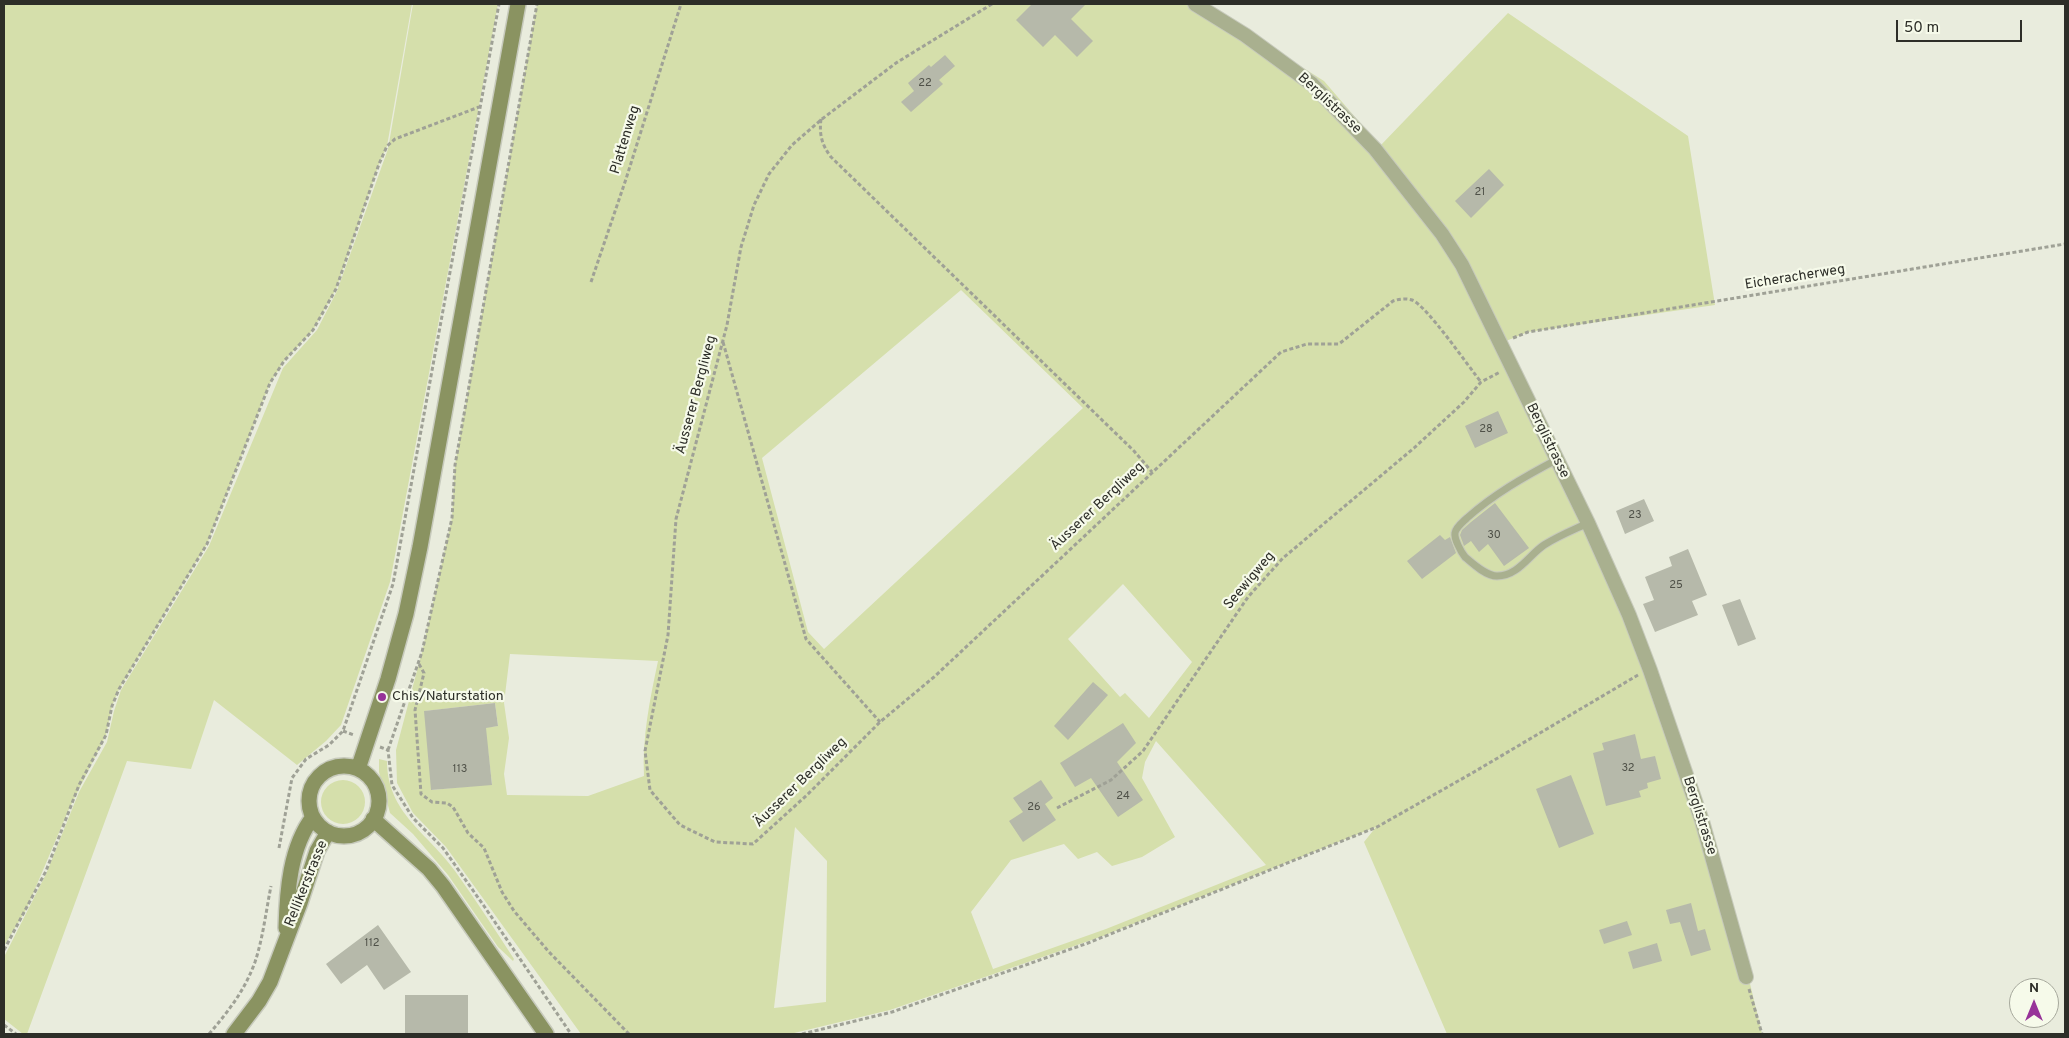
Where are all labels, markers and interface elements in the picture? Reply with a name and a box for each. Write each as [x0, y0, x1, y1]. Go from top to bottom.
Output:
scale bar [1899, 10, 2025, 42]
text: 50 m [1904, 19, 1939, 38]
street label: Berglistrasse [1294, 70, 1364, 138]
house number: 22 [918, 77, 932, 91]
street label: Plattenweg [608, 104, 644, 176]
house number: 21 [1475, 186, 1485, 200]
street label: Eicheracherweg [1744, 262, 1846, 294]
street label: Äusserer Bergliweg [673, 334, 721, 456]
street label: Berglistrasse [1522, 401, 1572, 481]
house number: 28 [1479, 423, 1493, 437]
street label: Äusserer Bergliweg [1048, 459, 1148, 555]
house number: 23 [1628, 509, 1642, 523]
house number: 30 [1487, 529, 1501, 543]
street label: Seewigweg [1221, 549, 1279, 613]
house number: 25 [1669, 579, 1683, 593]
place label: Chis/Naturstation [392, 689, 504, 705]
marker: Chis/Naturstation [376, 691, 388, 703]
street label: Äusserer Bergliweg [751, 735, 851, 831]
house number: 32 [1621, 762, 1635, 776]
house number: 113 [453, 763, 467, 777]
street label: Berglistrasse [1678, 775, 1720, 857]
house number: 24 [1116, 790, 1130, 804]
house number: 26 [1027, 801, 1041, 815]
street label: Rellikerstrasse [282, 838, 332, 930]
house number: 112 [365, 937, 379, 951]
north arrow [2009, 978, 2059, 1028]
text: N [2029, 980, 2039, 997]

